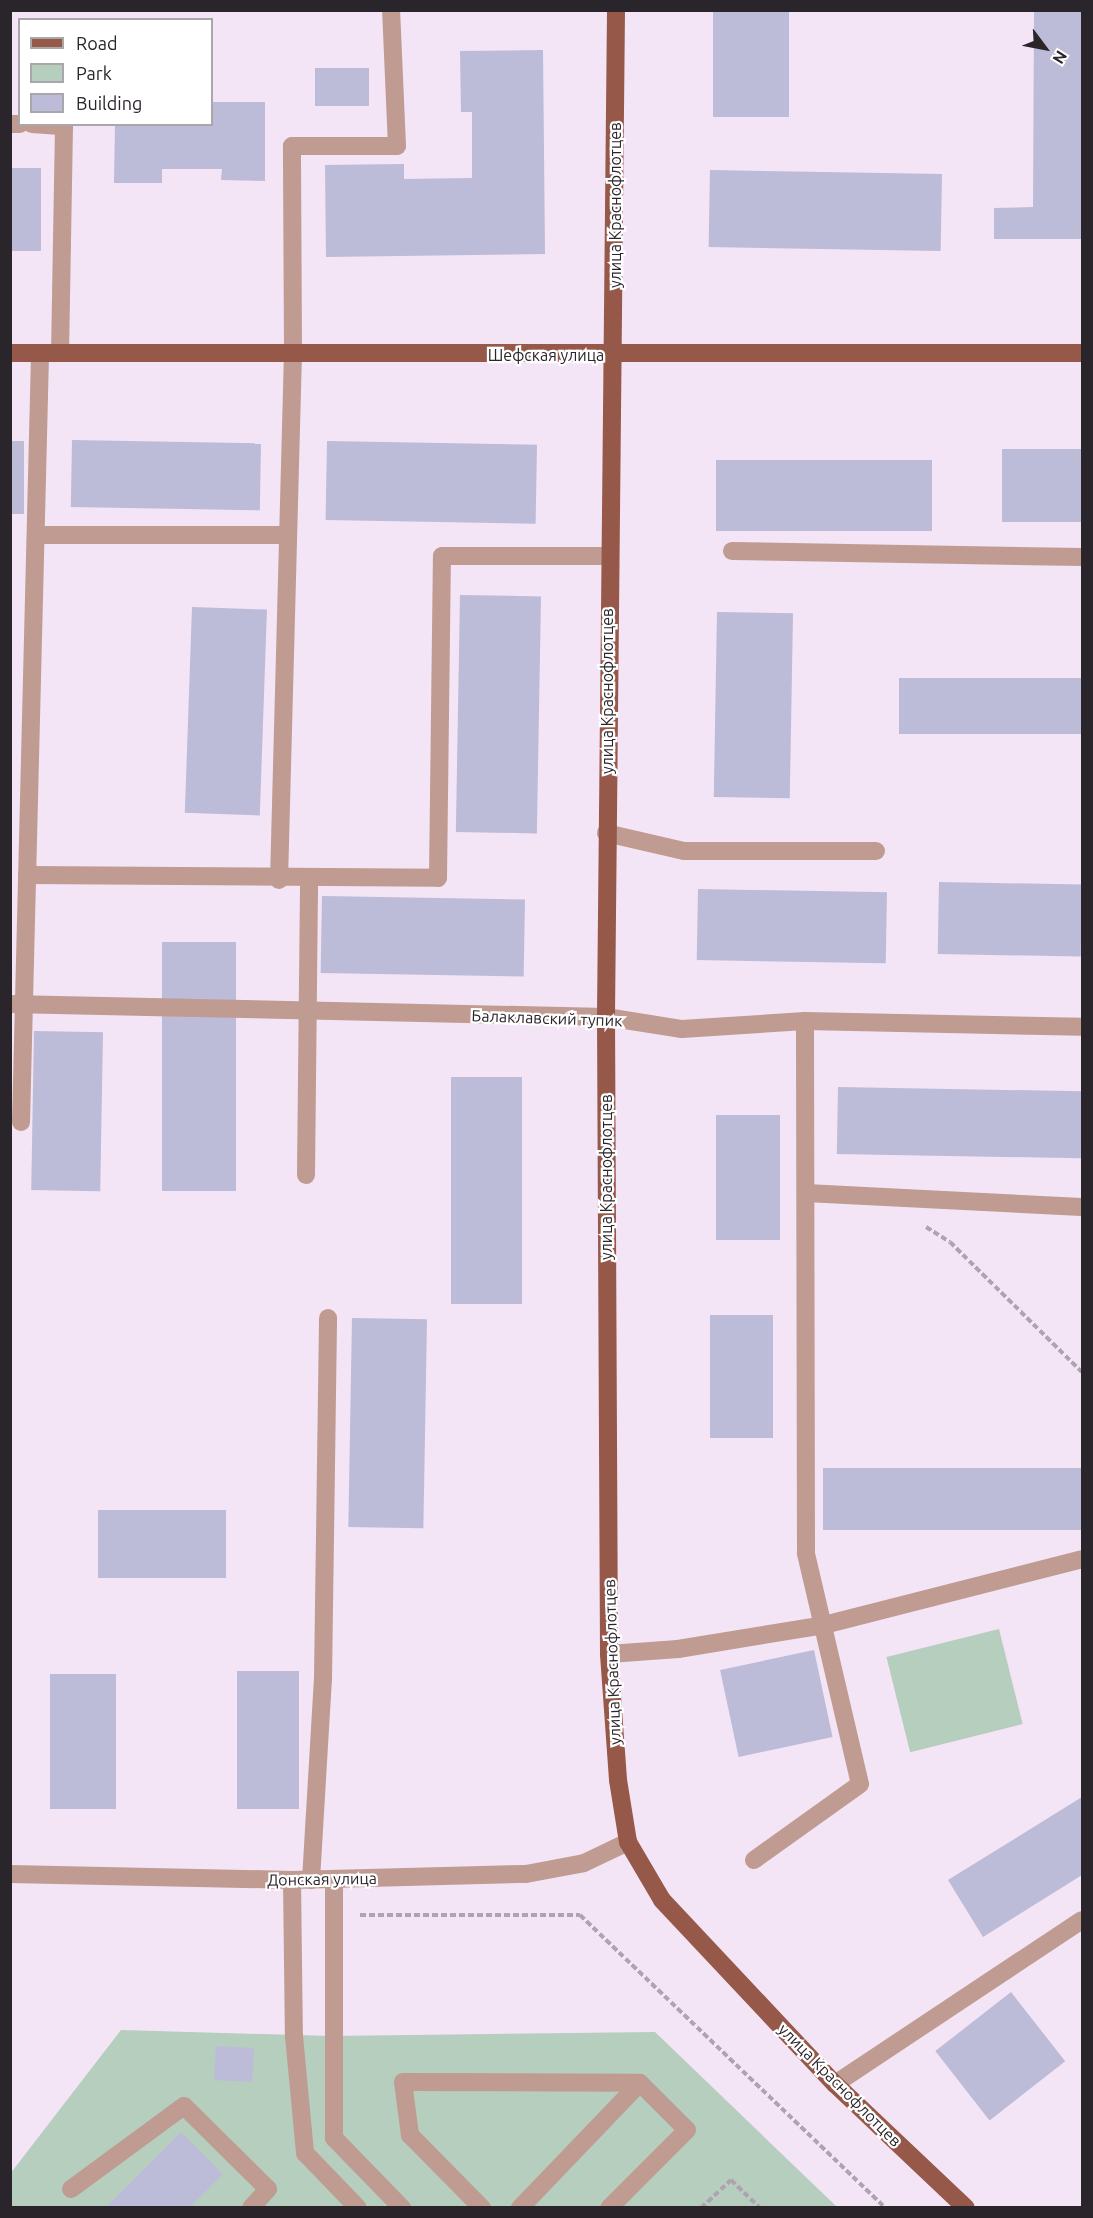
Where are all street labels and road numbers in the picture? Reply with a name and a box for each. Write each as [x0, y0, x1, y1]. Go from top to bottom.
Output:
street label: улица Краснофлотцев [605, 122, 625, 288]
street label: Шефская улица [488, 345, 604, 365]
street label: улица Краснофлотцев [597, 608, 617, 774]
street label: Балаклавский тупик [471, 1006, 623, 1030]
street label: улица Краснофлотцев [596, 1094, 616, 1260]
street label: улица Краснофлотцев [600, 1579, 624, 1745]
street label: Донская улица [267, 1868, 377, 1890]
street label: улица Краснофлотцев [775, 2020, 905, 2150]

